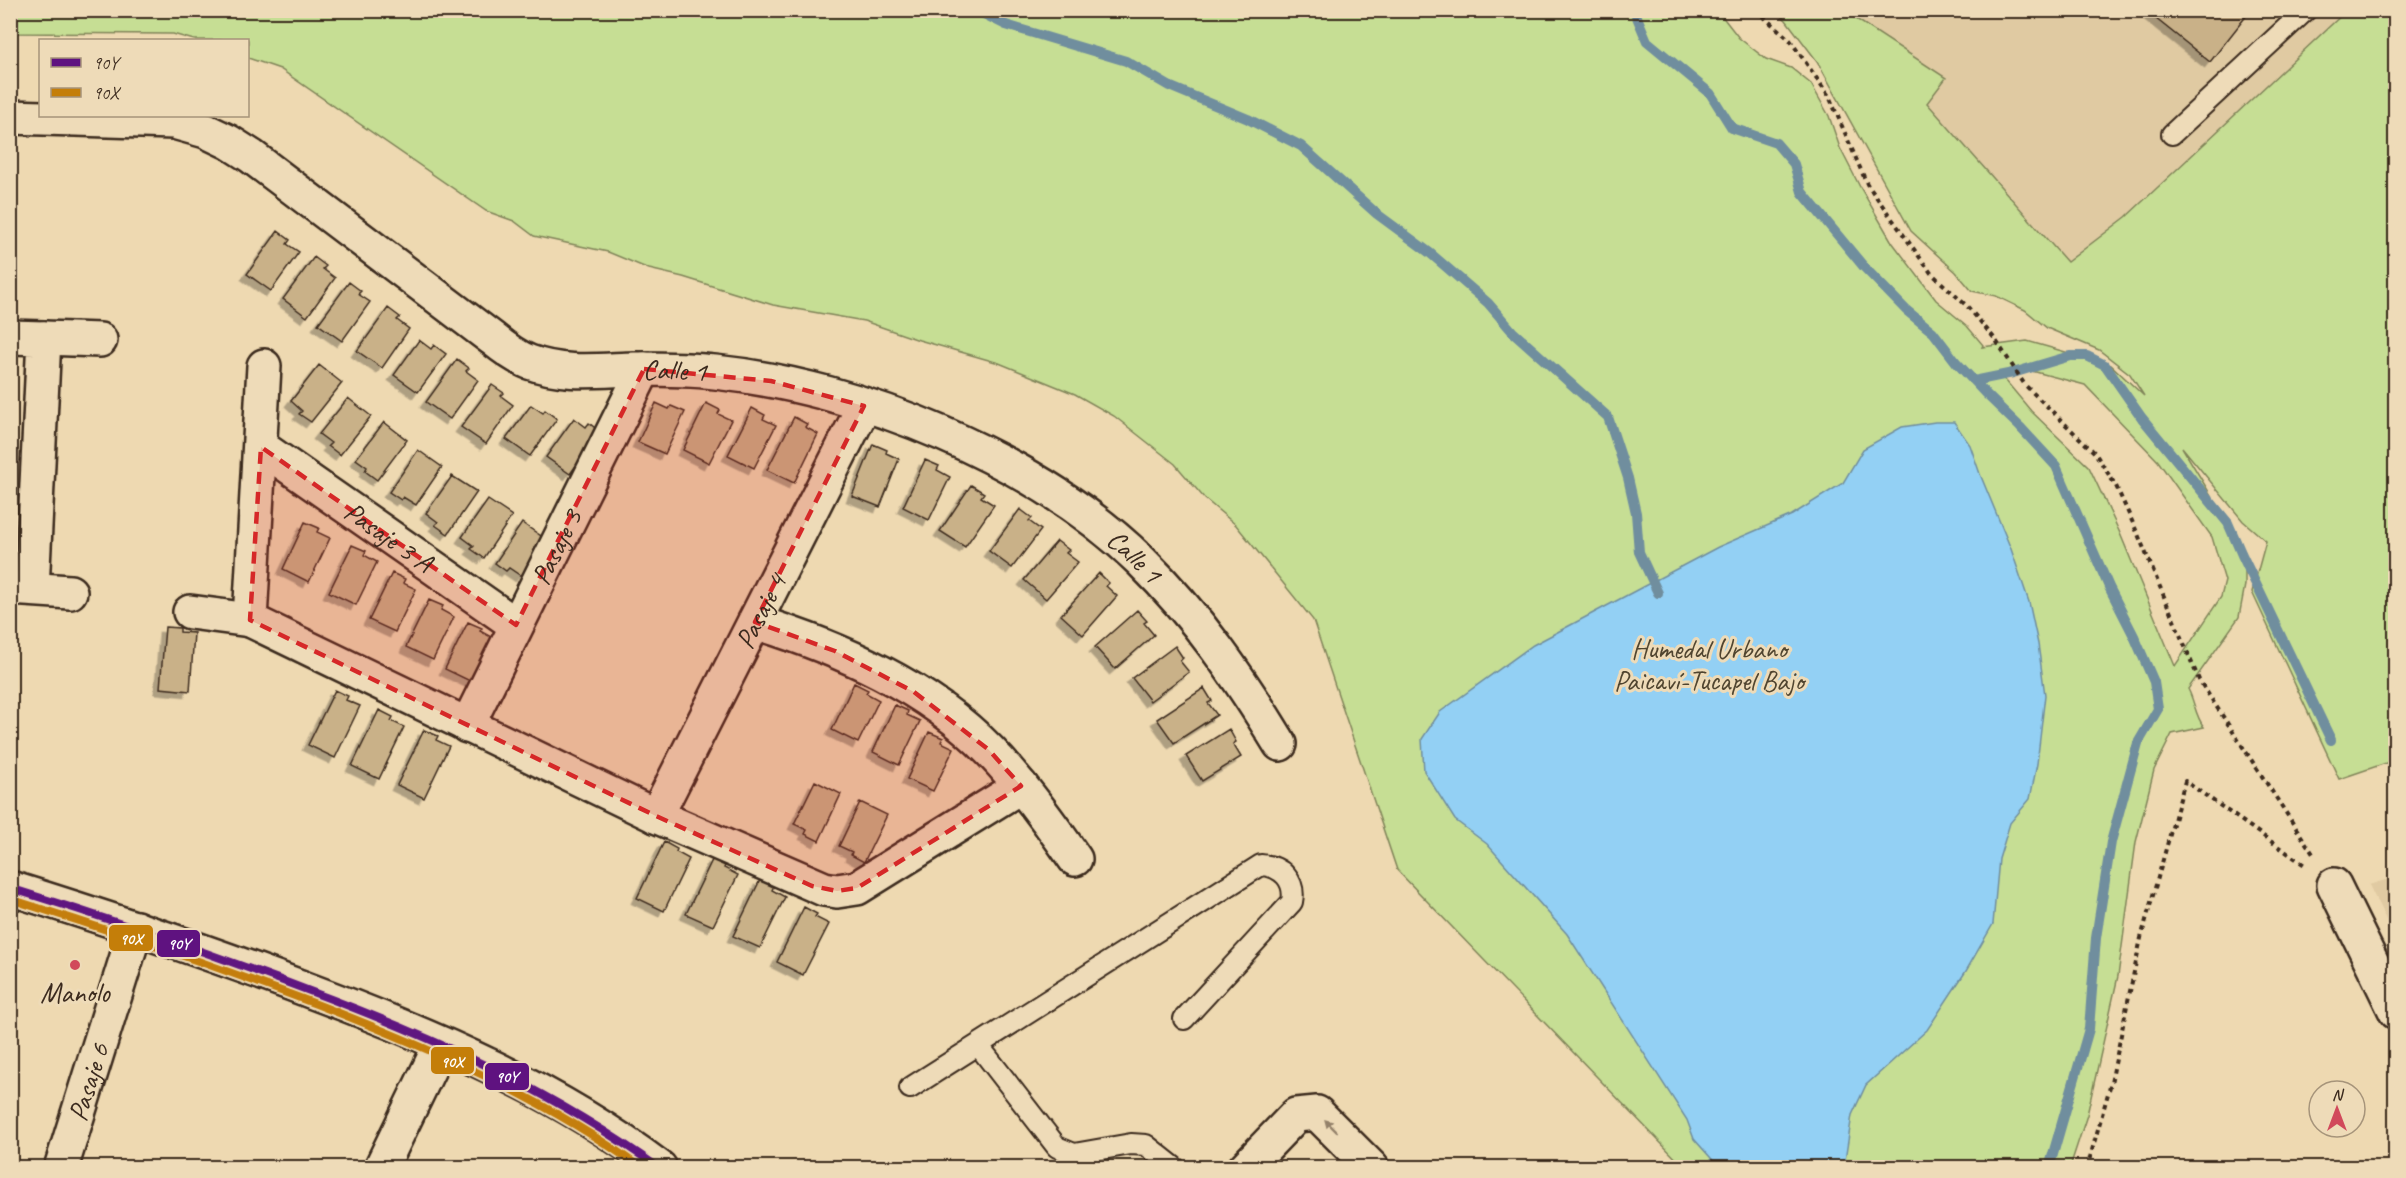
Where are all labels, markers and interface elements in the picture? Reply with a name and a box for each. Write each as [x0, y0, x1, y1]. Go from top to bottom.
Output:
legend [39, 39, 249, 117]
text: 90Y [93, 52, 122, 74]
text: 90X [93, 82, 121, 104]
street label: Calle 1 [643, 351, 709, 389]
street label: Pasaje 3 A [338, 493, 442, 580]
street label: Pasaje 3 [523, 501, 590, 590]
street label: Calle 1 [1100, 521, 1171, 591]
street label: Pasaje 4 [727, 566, 795, 654]
park label: Humedal Urbano Paicaví-Tucapel Bajo [1614, 631, 1807, 698]
line badge: 90X [108, 924, 154, 952]
text: 90X [120, 929, 145, 949]
line badge: 90Y [156, 929, 201, 958]
text: 90Y [168, 934, 194, 954]
marker: Manolo [68, 958, 82, 972]
place label: Manolo [40, 975, 112, 1010]
street label: Pasaje 6 [59, 1038, 117, 1125]
line badge: 90X [430, 1046, 475, 1075]
text: 90X [441, 1052, 466, 1072]
line badge: 90Y [484, 1062, 530, 1091]
text: 90Y [496, 1067, 522, 1087]
north arrow [2307, 1079, 2367, 1139]
text: N [2332, 1085, 2345, 1105]
one-way arrow [1324, 1120, 1338, 1134]

